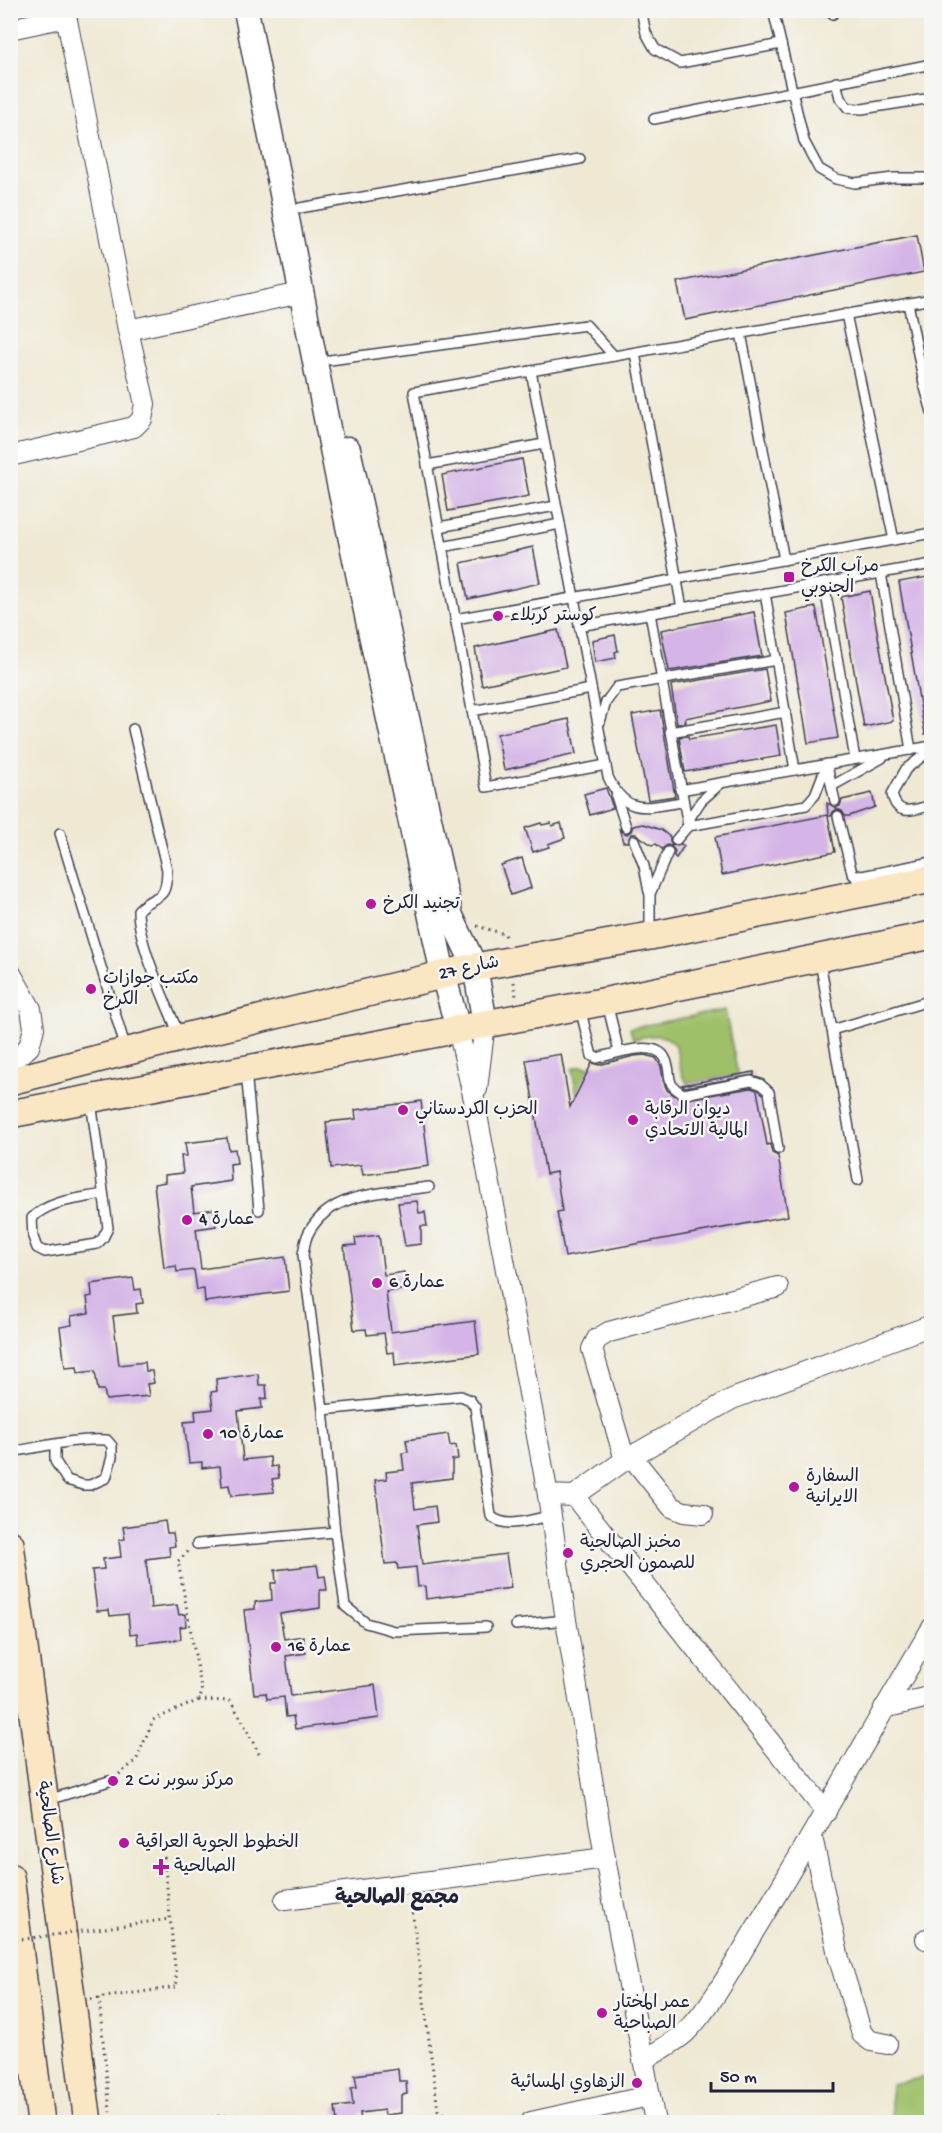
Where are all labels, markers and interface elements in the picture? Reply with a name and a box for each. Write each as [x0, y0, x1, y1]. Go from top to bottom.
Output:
place label: مرآب الكرخ الجنوبي [801, 556, 879, 602]
marker: مرآب الكرخ الجنوبي [782, 570, 796, 584]
place label: كوستر كربلاء [510, 606, 597, 627]
marker: كوستر كربلاء [491, 609, 505, 623]
place label: تجنيد الكرخ [383, 894, 460, 915]
marker: تجنيد الكرخ [364, 897, 378, 911]
street label: شارع 27 [437, 952, 501, 986]
place label: مكتب جوازات الكرخ [103, 969, 199, 1011]
marker: مكتب جوازات الكرخ [84, 982, 98, 996]
place label: الحزب الكردستاني [415, 1100, 538, 1124]
place label: ديوان الرقابة المالية الاتحادي [645, 1100, 748, 1142]
marker: الحزب الكردستاني [396, 1103, 410, 1117]
marker: ديوان الرقابة المالية الاتحادي [626, 1113, 640, 1127]
place label: عمارة 4 [199, 1210, 255, 1231]
marker: عمارة 4 [180, 1213, 194, 1227]
place label: عمارة 6 [389, 1273, 446, 1294]
marker: عمارة 6 [370, 1276, 384, 1290]
place label: عمارة 10 [219, 1424, 285, 1445]
marker: عمارة 10 [201, 1427, 215, 1441]
place label: السفارة الايرانية [806, 1467, 859, 1509]
marker: السفارة الايرانية [787, 1480, 801, 1494]
place label: مخبز الصالحية للصمون الحجري [580, 1533, 695, 1575]
marker: مخبز الصالحية للصمون الحجري [561, 1546, 575, 1560]
place label: عمارة 16 [287, 1637, 352, 1658]
marker: عمارة 16 [269, 1640, 283, 1654]
place label: مركز سوبر نت 2 [125, 1771, 234, 1792]
marker: مركز سوبر نت 2 [106, 1774, 120, 1788]
street label: شارع الصالحية [31, 1780, 67, 1886]
place label: الخطوط الجوية العراقية [136, 1833, 299, 1854]
marker: الخطوط الجوية العراقية [117, 1836, 131, 1850]
place label: الصالحية [174, 1857, 236, 1878]
marker: الصالحية [152, 1858, 170, 1876]
district label: مجمع الصالحية [335, 1887, 459, 1911]
place label: عمر المختار الصباحية [612, 1993, 690, 2035]
marker: عمر المختار الصباحية [595, 2006, 609, 2020]
scale bar [711, 2055, 832, 2093]
text: 50 m [720, 2068, 757, 2089]
place label: الزهاوي المسائية [511, 2073, 625, 2094]
marker: الزهاوي المسائية [630, 2076, 644, 2090]

